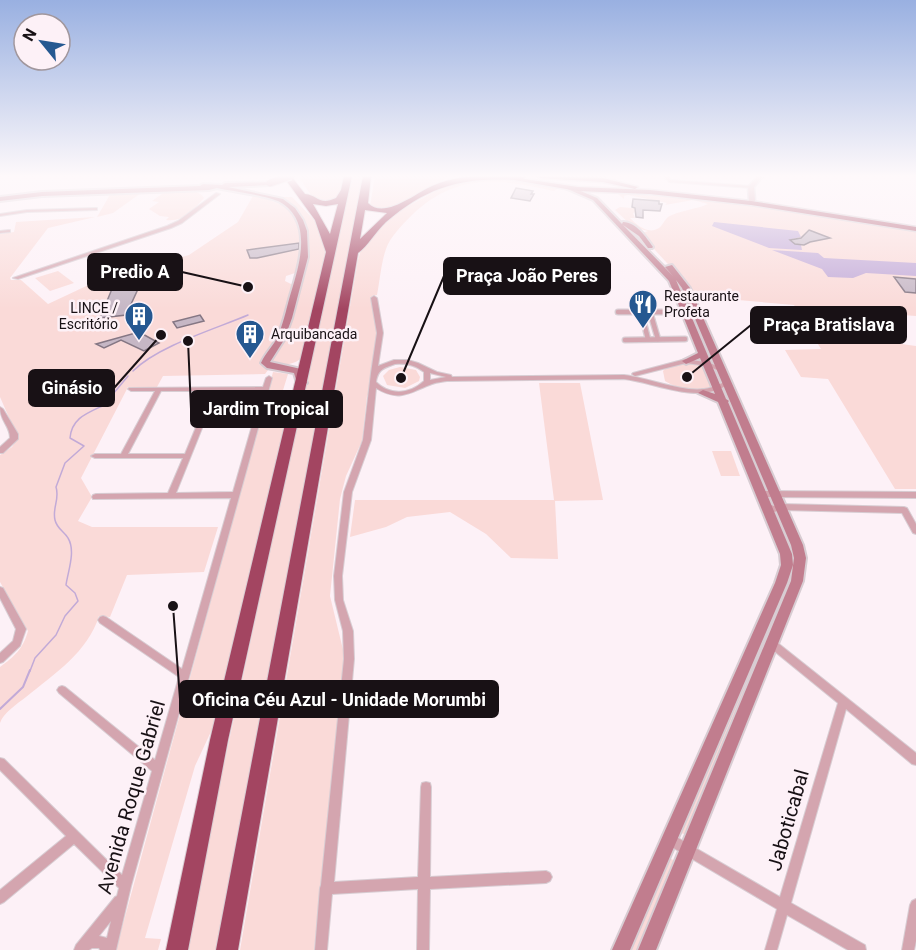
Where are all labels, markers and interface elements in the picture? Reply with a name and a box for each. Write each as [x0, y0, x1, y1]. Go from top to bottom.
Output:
north arrow [12, 12, 72, 72]
text: N [18, 25, 40, 44]
callout: Predio A [88, 254, 182, 290]
callout: Praça João Peres [444, 258, 610, 294]
text: Predio A [100, 261, 171, 282]
text: Praça João Peres [456, 265, 598, 286]
restaurant icon: Restaurante Profeta [627, 288, 659, 330]
place label: Restaurante Profeta [664, 288, 739, 320]
place label: LINCE / Escritório [59, 300, 118, 332]
building icon: LINCE / Escritório [123, 300, 155, 342]
callout: Praça Bratislava [751, 307, 906, 343]
text: Praça Bratislava [763, 314, 895, 335]
building icon: Arquibancada [234, 318, 266, 360]
place label: Arquibancada [271, 326, 358, 342]
callout: Ginásio [29, 370, 114, 406]
text: Ginásio [42, 377, 102, 398]
callout: Jardim Tropical [191, 391, 342, 427]
text: Jardim Tropical [203, 398, 329, 419]
callout: Oficina Céu Azul - Unidade Morumbi [180, 681, 498, 717]
text: Oficina Céu Azul - Unidade Morumbi [192, 689, 486, 710]
street label: Avenida Roque Gabriel [92, 697, 170, 897]
street label: Jaboticabal [762, 767, 814, 873]

